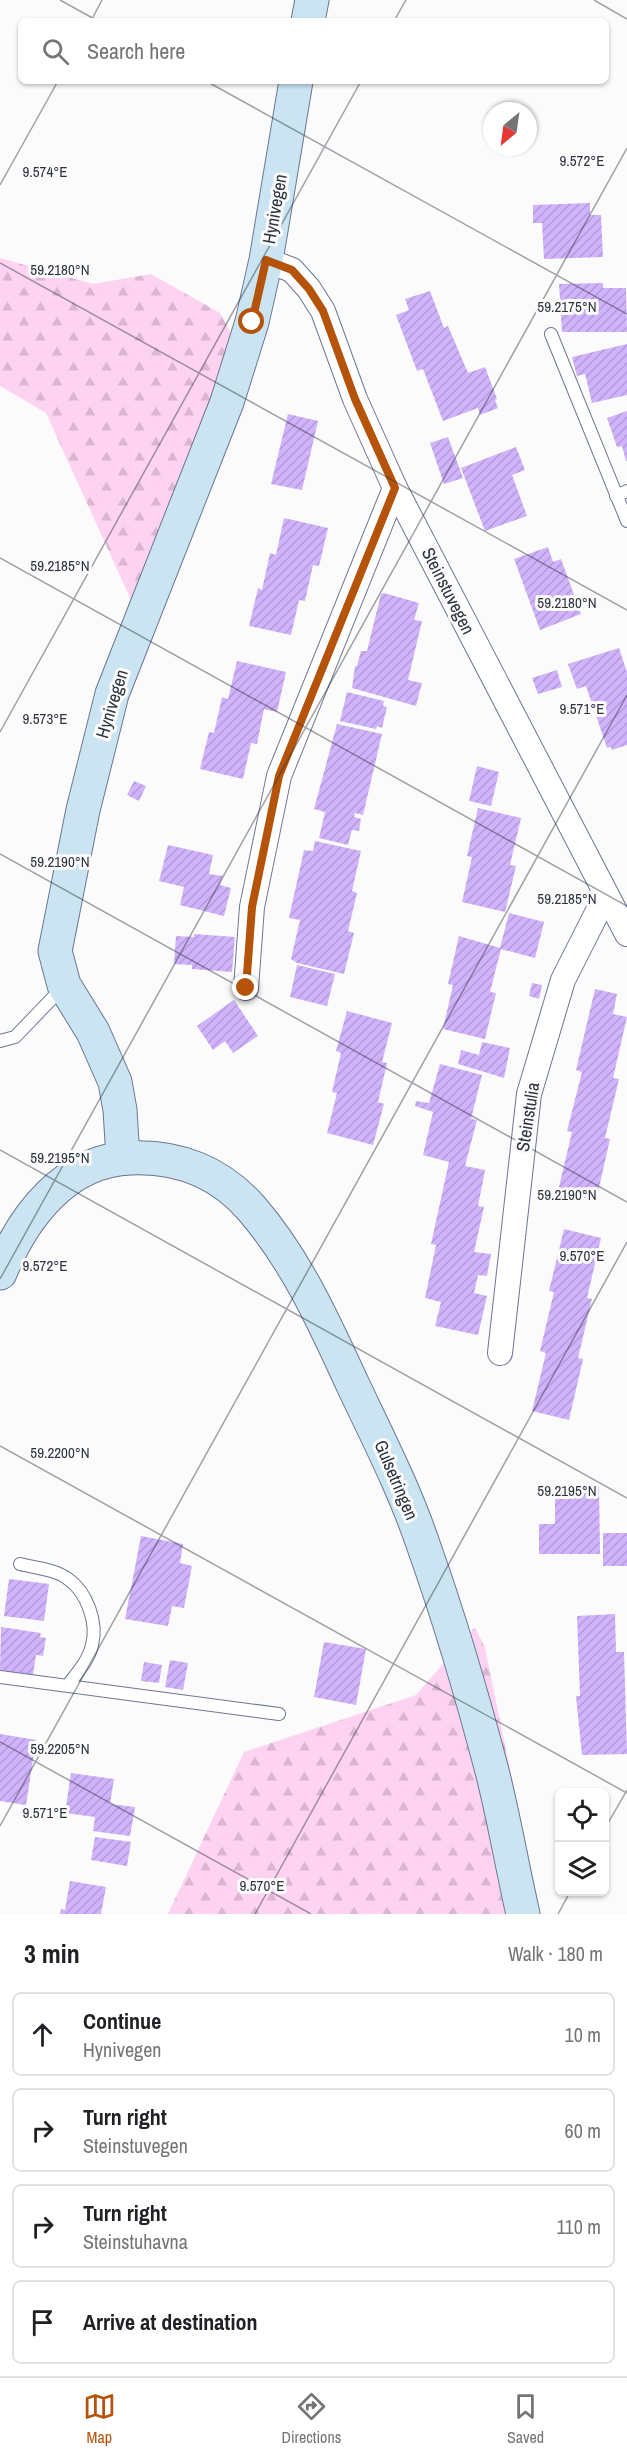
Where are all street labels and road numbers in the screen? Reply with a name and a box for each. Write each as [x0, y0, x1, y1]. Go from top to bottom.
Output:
street label: Hynivegen [256, 172, 293, 246]
street label: Steinstuvegen [416, 543, 481, 638]
street label: Hynivegen [89, 666, 134, 741]
street label: Steinstulia [510, 1081, 545, 1153]
street label: Gulsetringen [368, 1436, 424, 1524]

